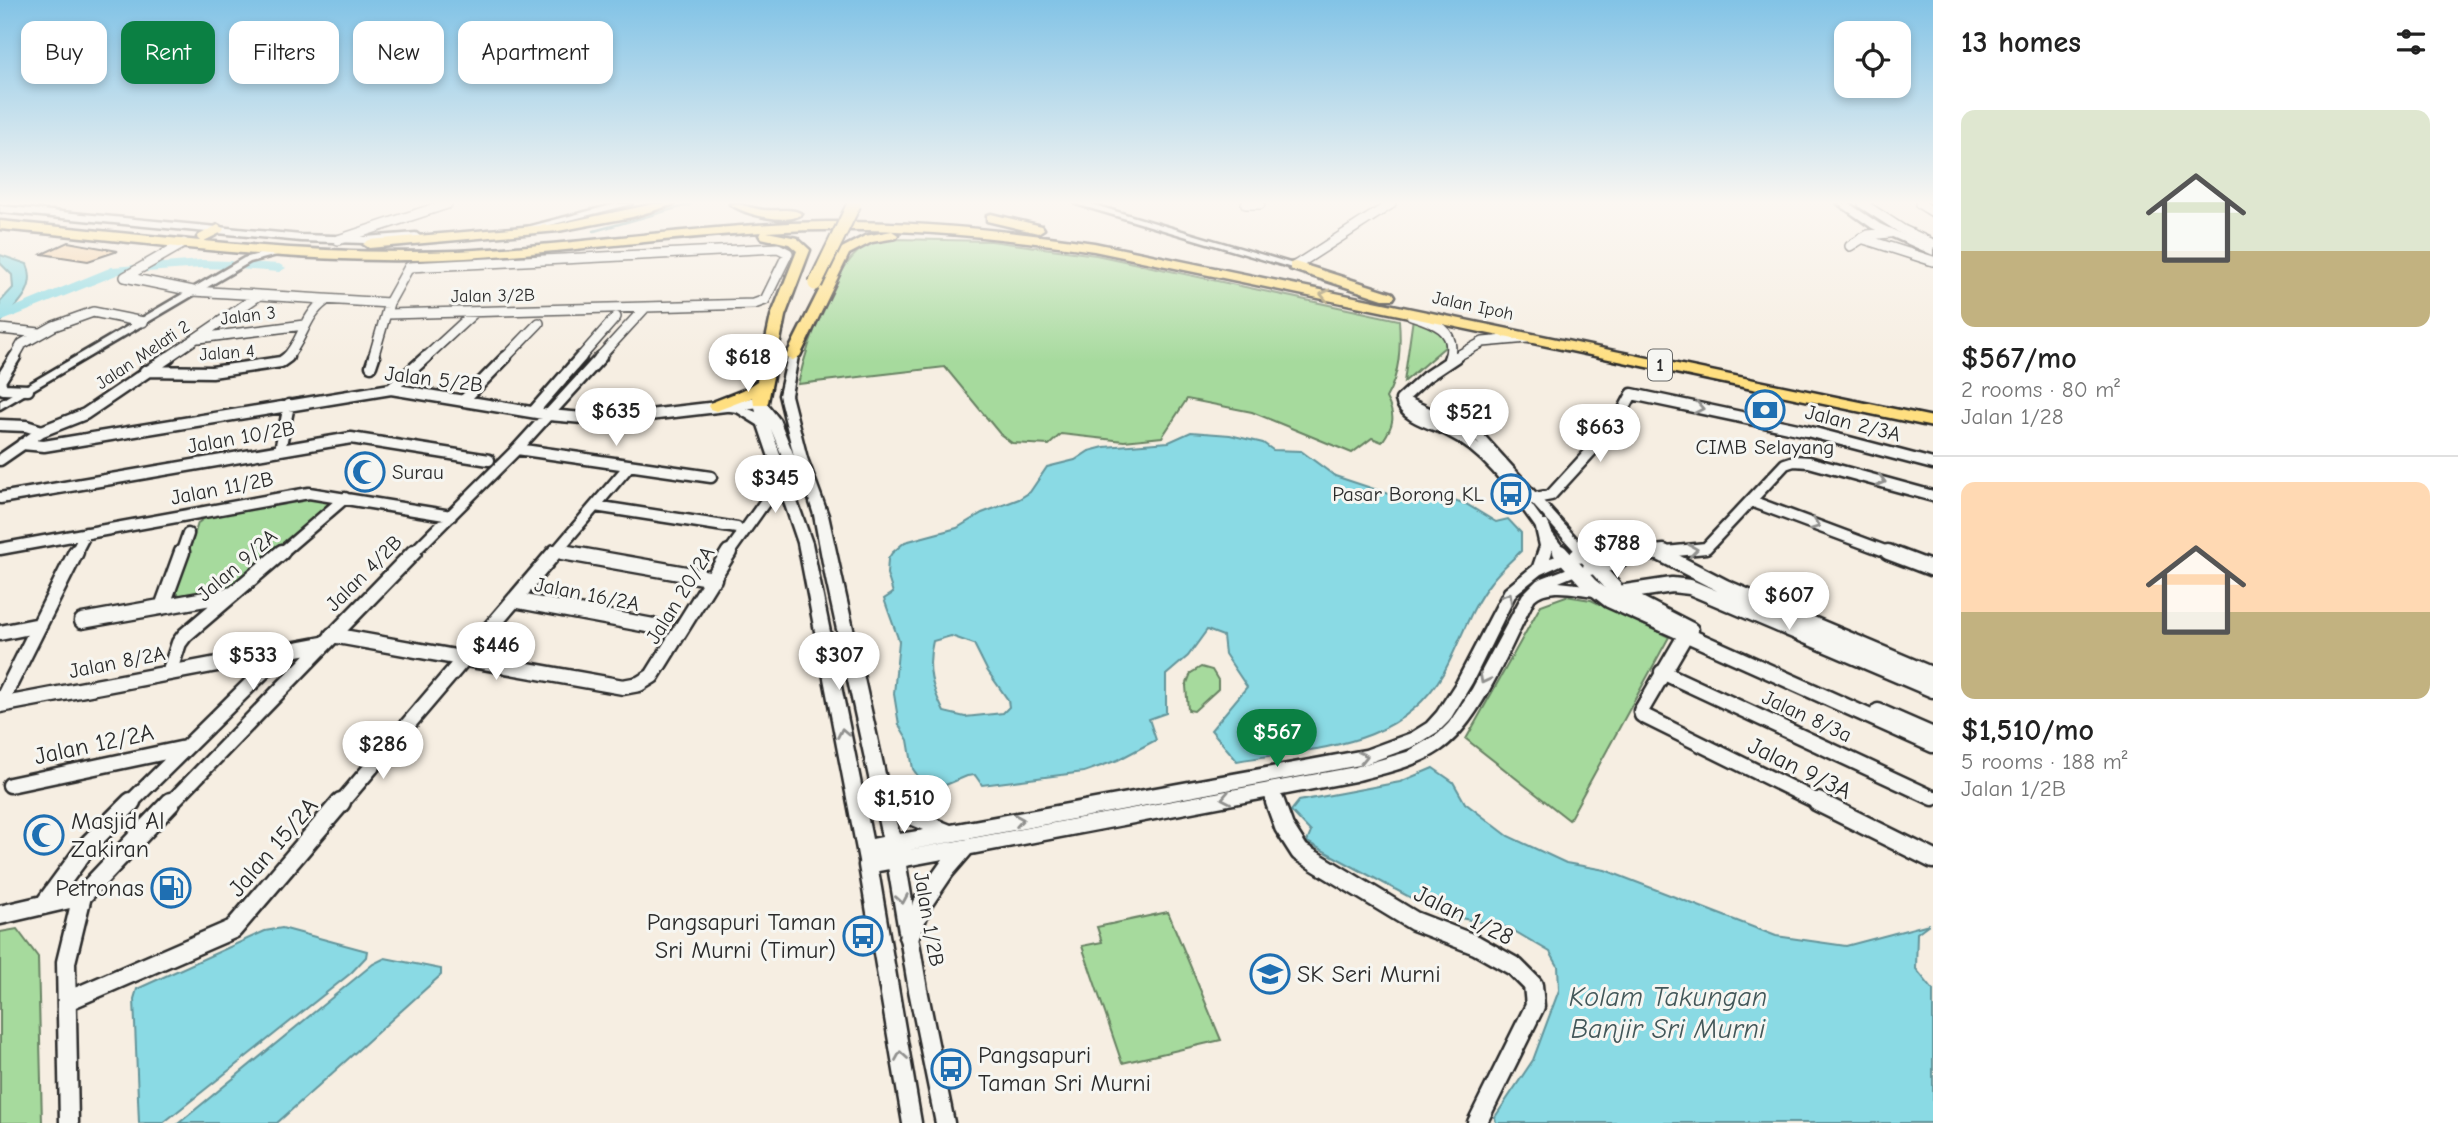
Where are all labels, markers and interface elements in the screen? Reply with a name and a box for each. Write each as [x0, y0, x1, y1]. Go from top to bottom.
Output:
chip: Buy [21, 21, 107, 84]
chip: Rent [121, 21, 215, 84]
chip: Filters [229, 21, 339, 84]
chip: New [353, 21, 444, 84]
chip: Apartment [458, 21, 613, 84]
map controls [1834, 21, 1911, 98]
button: locate [1834, 21, 1911, 98]
icon: filters [2392, 23, 2430, 61]
text: 13 homes [1961, 25, 2081, 60]
icon: home [2133, 155, 2259, 281]
street label: Jalan 3/2B [451, 285, 535, 307]
street label: Jalan Ipoh [1430, 287, 1516, 325]
one-way arrow [1319, 289, 1331, 304]
street label: Jalan 3 [219, 302, 277, 330]
street label: Jalan Melati 2 [92, 316, 194, 394]
pin: $618 [707, 334, 789, 394]
street label: Jalan 4 [199, 341, 255, 365]
text: $567/mo [1961, 341, 2077, 376]
text: $618 [725, 343, 771, 370]
road number: 1 [1648, 350, 1672, 380]
street label: Jalan 5/2B [383, 361, 485, 397]
text: 2 rooms · 80 m² [1961, 376, 2120, 403]
pin: $635 [575, 388, 657, 448]
bank icon: CIMB Selayang [1744, 389, 1786, 431]
pin: $521 [1428, 390, 1510, 449]
text: $635 [591, 397, 641, 424]
text: $521 [1446, 398, 1492, 425]
one-way arrow [1693, 400, 1705, 415]
street label: Jalan 2/3A [1803, 400, 1903, 446]
text: Jalan 1/28 [1961, 403, 2064, 430]
pin: $663 [1559, 405, 1641, 464]
text: $663 [1575, 413, 1625, 440]
street label: Jalan 10/2B [185, 416, 297, 458]
place label: CIMB Selayang [1696, 435, 1834, 459]
mosque icon: Surau [344, 451, 386, 493]
pin: $345 [734, 456, 816, 515]
place label: Surau [392, 460, 444, 484]
text: $345 [751, 464, 799, 491]
street label: Jalan 11/2B [169, 466, 275, 510]
bus stop icon: Pasar Borong KL [1490, 473, 1532, 515]
one-way arrow [1875, 473, 1887, 487]
place label: Pasar Borong KL [1332, 482, 1484, 506]
one-way arrow [1808, 517, 1820, 531]
pin: $788 [1576, 520, 1658, 580]
street label: Jalan 9/2A [192, 524, 282, 606]
icon: home [2133, 527, 2259, 653]
text: $788 [1593, 529, 1641, 556]
street label: Jalan 4/2B [321, 530, 407, 616]
street label: Jalan 20/2A [641, 542, 719, 648]
one-way arrow [1688, 543, 1699, 558]
street label: Jalan 16/2A [532, 572, 642, 616]
pin: $607 [1748, 572, 1830, 632]
text: $607 [1764, 581, 1814, 608]
one-way arrow [1500, 592, 1513, 605]
pin: $446 [455, 622, 537, 682]
text: $446 [472, 631, 520, 658]
pin: $533 [212, 632, 294, 692]
pin: $307 [798, 632, 880, 692]
street label: Jalan 8/2A [67, 641, 167, 683]
text: $533 [229, 641, 277, 668]
text: $307 [815, 641, 863, 668]
one-way arrow [1479, 672, 1492, 684]
street label: Jalan 8/3a [1758, 685, 1856, 747]
pin: $567 [1236, 710, 1318, 769]
text: $1,510/mo [1961, 713, 2094, 748]
street label: Jalan 12/2A [32, 718, 156, 770]
text: $567 [1253, 718, 1301, 745]
pin: $286 [342, 722, 424, 781]
one-way arrow [836, 727, 851, 738]
text: $286 [358, 730, 408, 757]
street label: Jalan 9/3A [1744, 731, 1856, 805]
text: 5 rooms · 188 m² [1961, 748, 2127, 775]
one-way arrow [1357, 751, 1369, 765]
text: Jalan 1/2B [1961, 775, 2066, 802]
pin: $1,510 [847, 776, 961, 835]
text: $1,510 [873, 784, 935, 811]
one-way arrow [1220, 790, 1232, 805]
street label: Jalan 15/2A [222, 792, 324, 902]
place label: Masjid Al Zakiran [71, 807, 165, 863]
one-way arrow [1013, 813, 1025, 828]
mosque icon: Masjid Al Zakiran [23, 814, 65, 856]
fuel station icon: Petronas [150, 867, 192, 909]
street label: Jalan 1/2B [909, 870, 949, 968]
place label: Petronas [55, 874, 144, 902]
street label: Jalan 1/28 [1410, 879, 1518, 951]
one-way arrow [894, 893, 909, 905]
place label: Pangsapuri Taman Sri Murni (Timur) [647, 908, 836, 964]
bus stop icon: Pangsapuri Taman Sri Murni (Timur) [842, 915, 884, 957]
school or university icon: SK Seri Murni [1249, 953, 1291, 995]
place label: SK Seri Murni [1297, 960, 1441, 988]
water label: Kolam Takungan Banjir Sri Murni [1569, 981, 1767, 1045]
place label: Pangsapuri Taman Sri Murni [978, 1041, 1151, 1097]
bus stop icon: Pangsapuri Taman Sri Murni [930, 1048, 972, 1090]
one-way arrow [894, 1050, 909, 1062]

